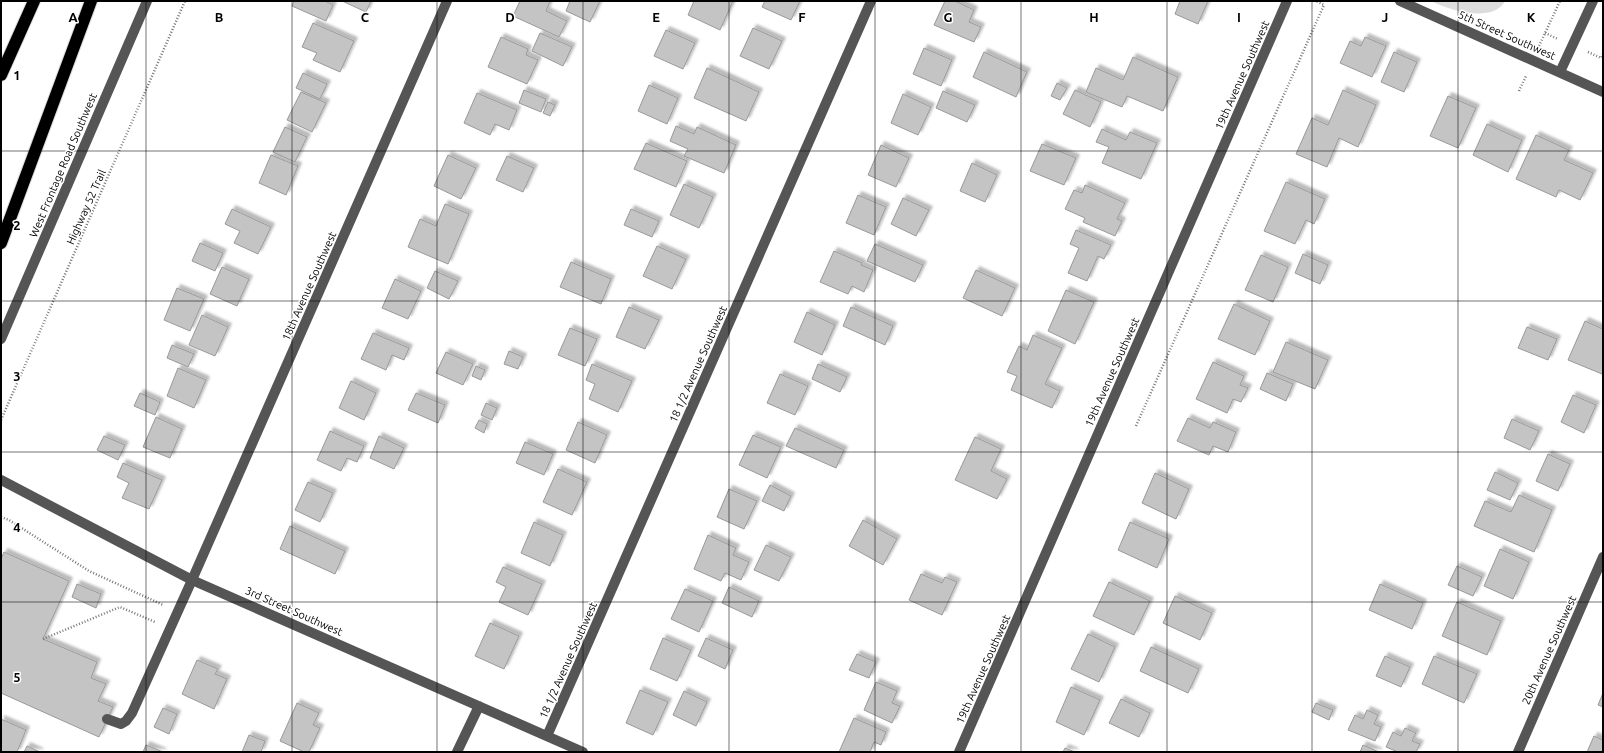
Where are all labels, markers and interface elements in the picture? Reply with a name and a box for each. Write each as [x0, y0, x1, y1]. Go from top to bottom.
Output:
street label: 5th Street Southwest [1456, 8, 1558, 62]
text: A [68, 10, 78, 24]
text: B [215, 10, 224, 24]
text: C [361, 10, 370, 24]
text: D [505, 10, 515, 24]
text: E [652, 10, 660, 24]
text: F [798, 10, 806, 24]
text: G [944, 10, 953, 24]
text: H [1089, 10, 1099, 24]
text: I [1237, 10, 1241, 24]
text: J [1382, 10, 1388, 24]
text: K [1527, 10, 1536, 24]
street label: 19th Avenue Southwest [1213, 18, 1272, 131]
text: 1 [13, 68, 21, 82]
street label: West Frontage Road Southwest [27, 90, 99, 239]
street label: Highway 52 Trail [64, 167, 108, 246]
text: 2 [13, 218, 21, 232]
street label: 18th Avenue Southwest [280, 229, 339, 342]
street label: 18 1/2 Avenue Southwest [667, 303, 729, 424]
street label: 19th Avenue Southwest [1083, 315, 1142, 428]
text: 3 [13, 369, 21, 383]
text: 4 [13, 520, 21, 534]
street label: 3rd Street Southwest [243, 584, 345, 638]
street label: 20th Avenue Southwest [1520, 593, 1579, 706]
street label: 18 1/2 Avenue Southwest [537, 599, 599, 720]
street label: 19th Avenue Southwest [954, 612, 1013, 725]
text: 5 [13, 670, 21, 684]

